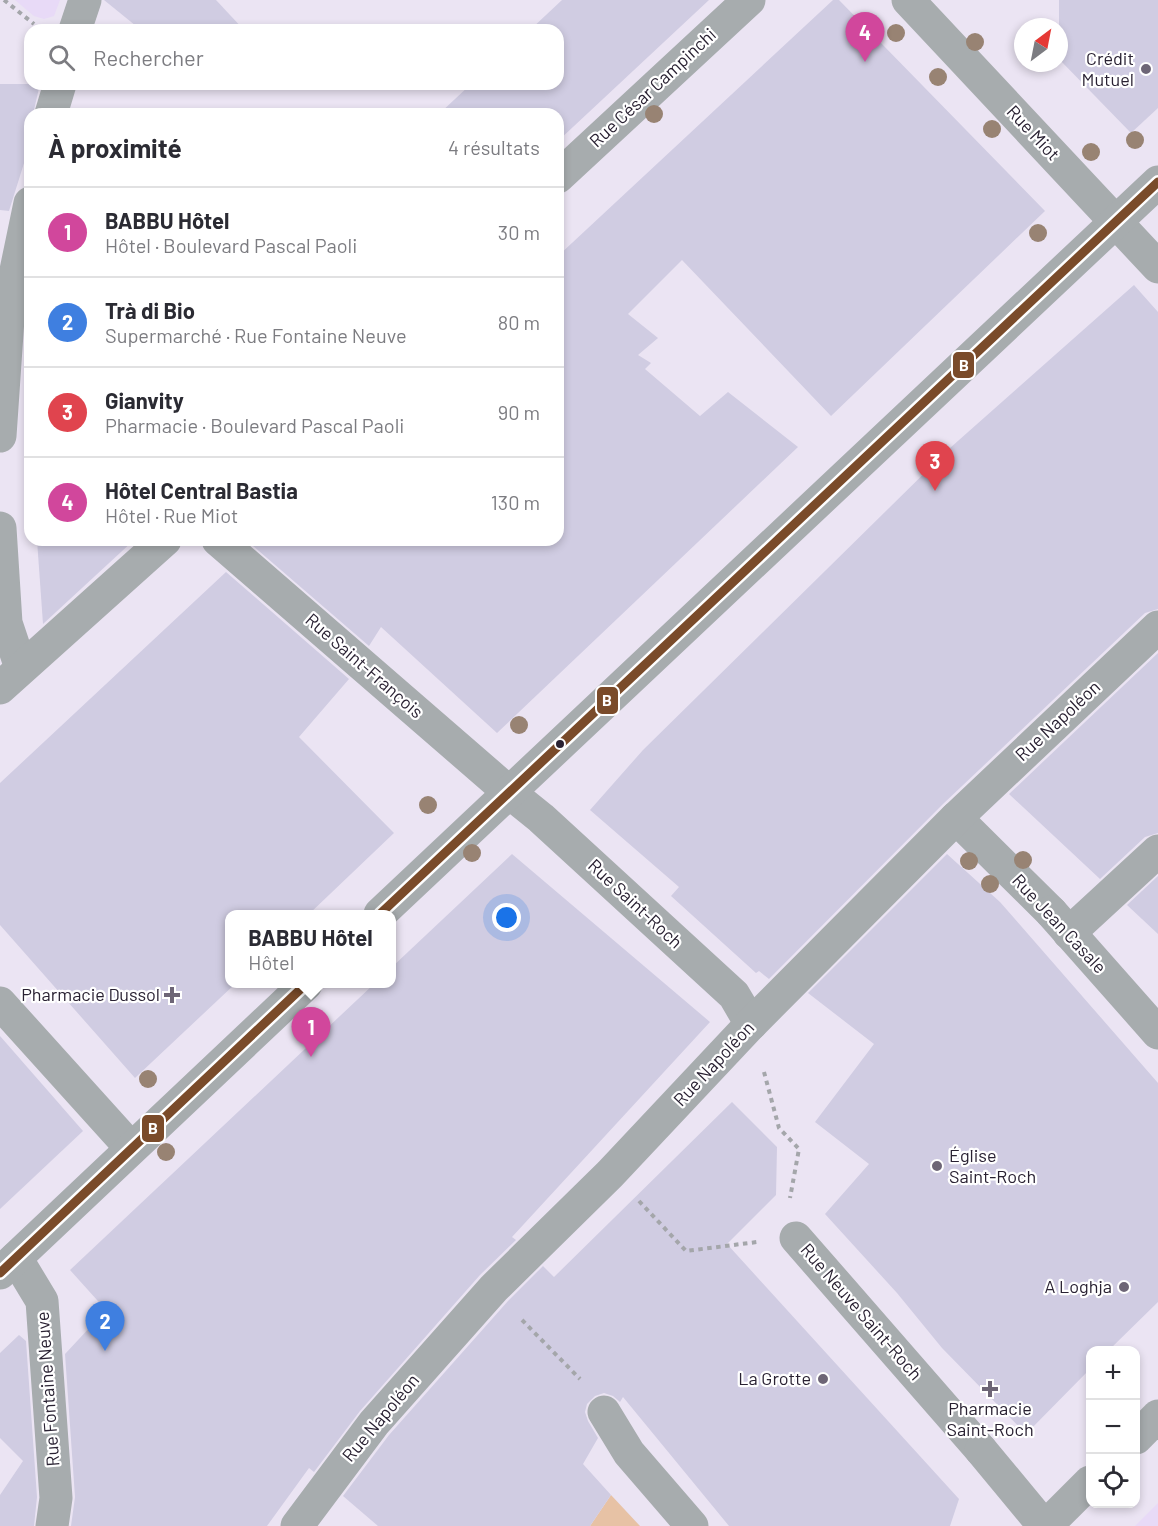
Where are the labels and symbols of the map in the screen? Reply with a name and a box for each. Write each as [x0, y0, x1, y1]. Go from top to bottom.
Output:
pin: 4 [846, 13, 884, 62]
north arrow [1014, 18, 1068, 72]
street label: Rue César Campinchi [585, 23, 720, 152]
place label: Crédit Mutuel [1082, 47, 1134, 90]
marker: Crédit Mutuel [1139, 62, 1153, 76]
street label: Rue Miot [1003, 100, 1065, 165]
line badge: B [952, 351, 975, 379]
text: B [959, 355, 969, 374]
pin: 3 [916, 442, 954, 491]
street label: Rue Saint-François [301, 608, 428, 722]
street label: Rue Napoléon [1010, 675, 1104, 765]
line badge: B [596, 686, 619, 715]
text: B [602, 690, 612, 709]
unlabelled marker [554, 738, 566, 750]
street label: Rue Saint-Roch [584, 854, 687, 953]
street label: Rue Jean Casale [1008, 869, 1111, 978]
your location [492, 903, 521, 932]
place label: Pharmacie Dussol [21, 983, 160, 1005]
marker: Pharmacie Dussol [165, 988, 179, 1002]
pin: 1 [292, 1008, 330, 1057]
street label: Rue Napoléon [668, 1016, 758, 1110]
line badge: B [141, 1114, 165, 1143]
text: B [148, 1118, 158, 1137]
place label: Église Saint-Roch [949, 1144, 1036, 1187]
marker: Église Saint-Roch [930, 1159, 944, 1173]
street label: Rue Neuve Saint-Roch [796, 1239, 927, 1384]
place label: A Loghja [1045, 1275, 1112, 1297]
marker: A Loghja [1117, 1280, 1131, 1294]
pin: 2 [86, 1302, 124, 1351]
street label: Rue Fontaine Neuve [31, 1311, 63, 1467]
place label: La Grotte [738, 1367, 811, 1389]
street label: Rue Napoléon [337, 1369, 423, 1466]
marker: La Grotte [816, 1372, 830, 1386]
marker: Pharmacie Saint-Roch [983, 1382, 997, 1396]
place label: Pharmacie Saint-Roch [946, 1397, 1034, 1440]

